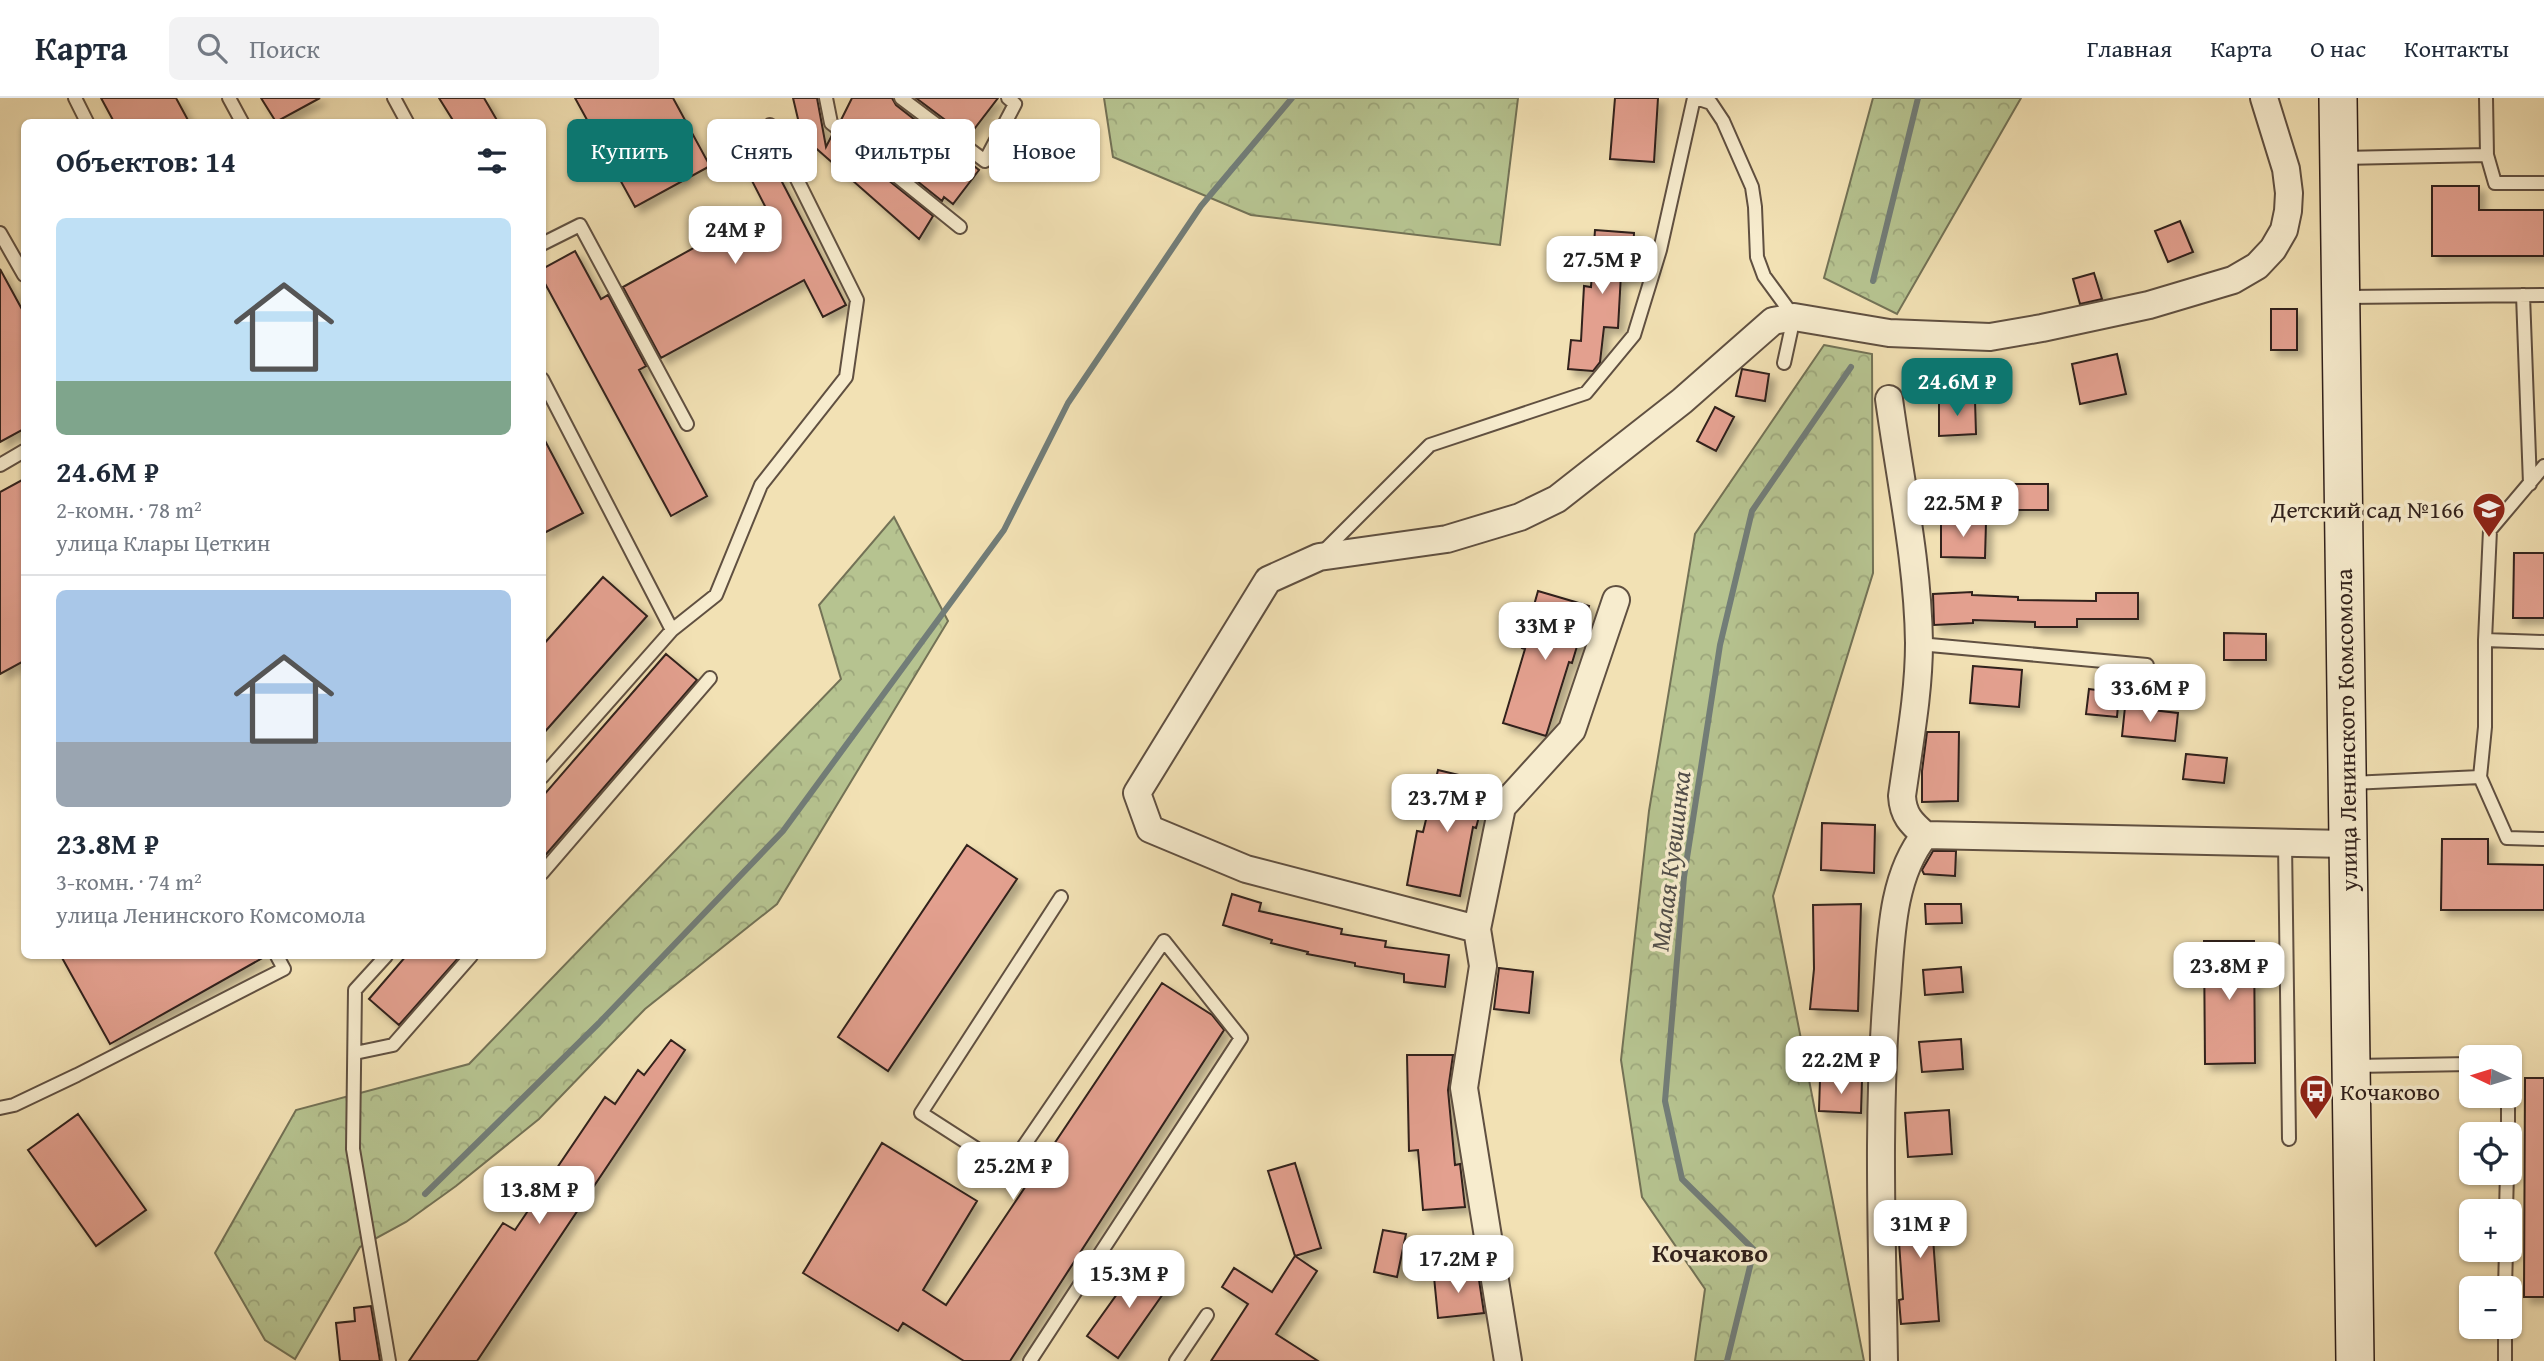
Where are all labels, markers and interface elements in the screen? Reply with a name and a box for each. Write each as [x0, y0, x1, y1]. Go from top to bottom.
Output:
search box [169, 17, 659, 80]
text: Карта [35, 24, 127, 72]
icon: search [193, 29, 231, 67]
text: Поиск [249, 29, 320, 68]
text: Главная [2087, 31, 2172, 66]
text: Карта [2210, 31, 2272, 66]
text: О нас [2310, 31, 2366, 66]
text: Контакты [2404, 31, 2509, 66]
chip: Купить [567, 119, 693, 182]
chip: Снять [707, 119, 817, 182]
chip: Фильтры [831, 119, 975, 182]
chip: Новое [989, 119, 1100, 182]
text: Объектов: 14 [56, 139, 236, 183]
icon: filters [473, 142, 511, 180]
pin: 24M ₽ [686, 206, 784, 266]
text: 24M ₽ [705, 212, 765, 245]
pin: 27.5M ₽ [1537, 236, 1667, 296]
text: 27.5M ₽ [1562, 242, 1642, 275]
icon: home [221, 264, 347, 390]
pin: 24.6M ₽ [1892, 358, 2022, 418]
text: 24.6M ₽ [1917, 364, 1997, 397]
text: 24.6M ₽ [56, 449, 159, 493]
pin: 22.5M ₽ [1898, 480, 2028, 539]
text: 22.5M ₽ [1923, 485, 2003, 518]
school or university icon: Детский сад №166 [2470, 490, 2508, 539]
place label: Детский сад №166 [2270, 492, 2464, 527]
text: 2-комн. · 78 m² [56, 493, 202, 526]
text: улица Клары Цеткин [56, 526, 270, 559]
street label: улица Ленинского Комсомола [2326, 568, 2366, 893]
pin: 33M ₽ [1496, 602, 1594, 662]
text: 33M ₽ [1515, 608, 1575, 641]
icon: home [221, 636, 347, 762]
pin: 33.6M ₽ [2085, 664, 2215, 724]
text: 33.6M ₽ [2110, 670, 2190, 703]
water label: Малая Кувшинка [1640, 768, 1700, 954]
pin: 23.7M ₽ [1382, 774, 1512, 834]
text: 23.7M ₽ [1407, 780, 1487, 813]
text: 23.8M ₽ [56, 821, 159, 865]
text: 3-комн. · 74 m² [56, 865, 202, 898]
text: улица Ленинского Комсомола [56, 898, 365, 931]
pin: 23.8M ₽ [2164, 942, 2294, 1002]
text: 23.8M ₽ [2189, 948, 2269, 981]
pin: 22.2M ₽ [1776, 1037, 1906, 1096]
text: 22.2M ₽ [1801, 1042, 1881, 1075]
north arrow [2459, 1045, 2522, 1108]
map controls [2459, 1045, 2522, 1339]
bus stop icon: Кочаково [2297, 1072, 2335, 1121]
place label: Кочаково [2340, 1074, 2440, 1109]
button: locate [2459, 1122, 2522, 1185]
pin: 25.2M ₽ [948, 1142, 1078, 1202]
text: 25.2M ₽ [973, 1148, 1053, 1181]
pin: 13.8M ₽ [474, 1166, 604, 1226]
text: 13.8M ₽ [499, 1172, 579, 1205]
button: + [2459, 1199, 2522, 1262]
pin: 31M ₽ [1871, 1200, 1969, 1260]
text: 31M ₽ [1890, 1206, 1950, 1239]
district label: Кочаково [1652, 1233, 1768, 1272]
pin: 17.2M ₽ [1393, 1236, 1523, 1295]
text: 17.2M ₽ [1418, 1241, 1498, 1274]
pin: 15.3M ₽ [1064, 1250, 1194, 1310]
text: 15.3M ₽ [1089, 1256, 1169, 1289]
button: − [2459, 1276, 2522, 1339]

